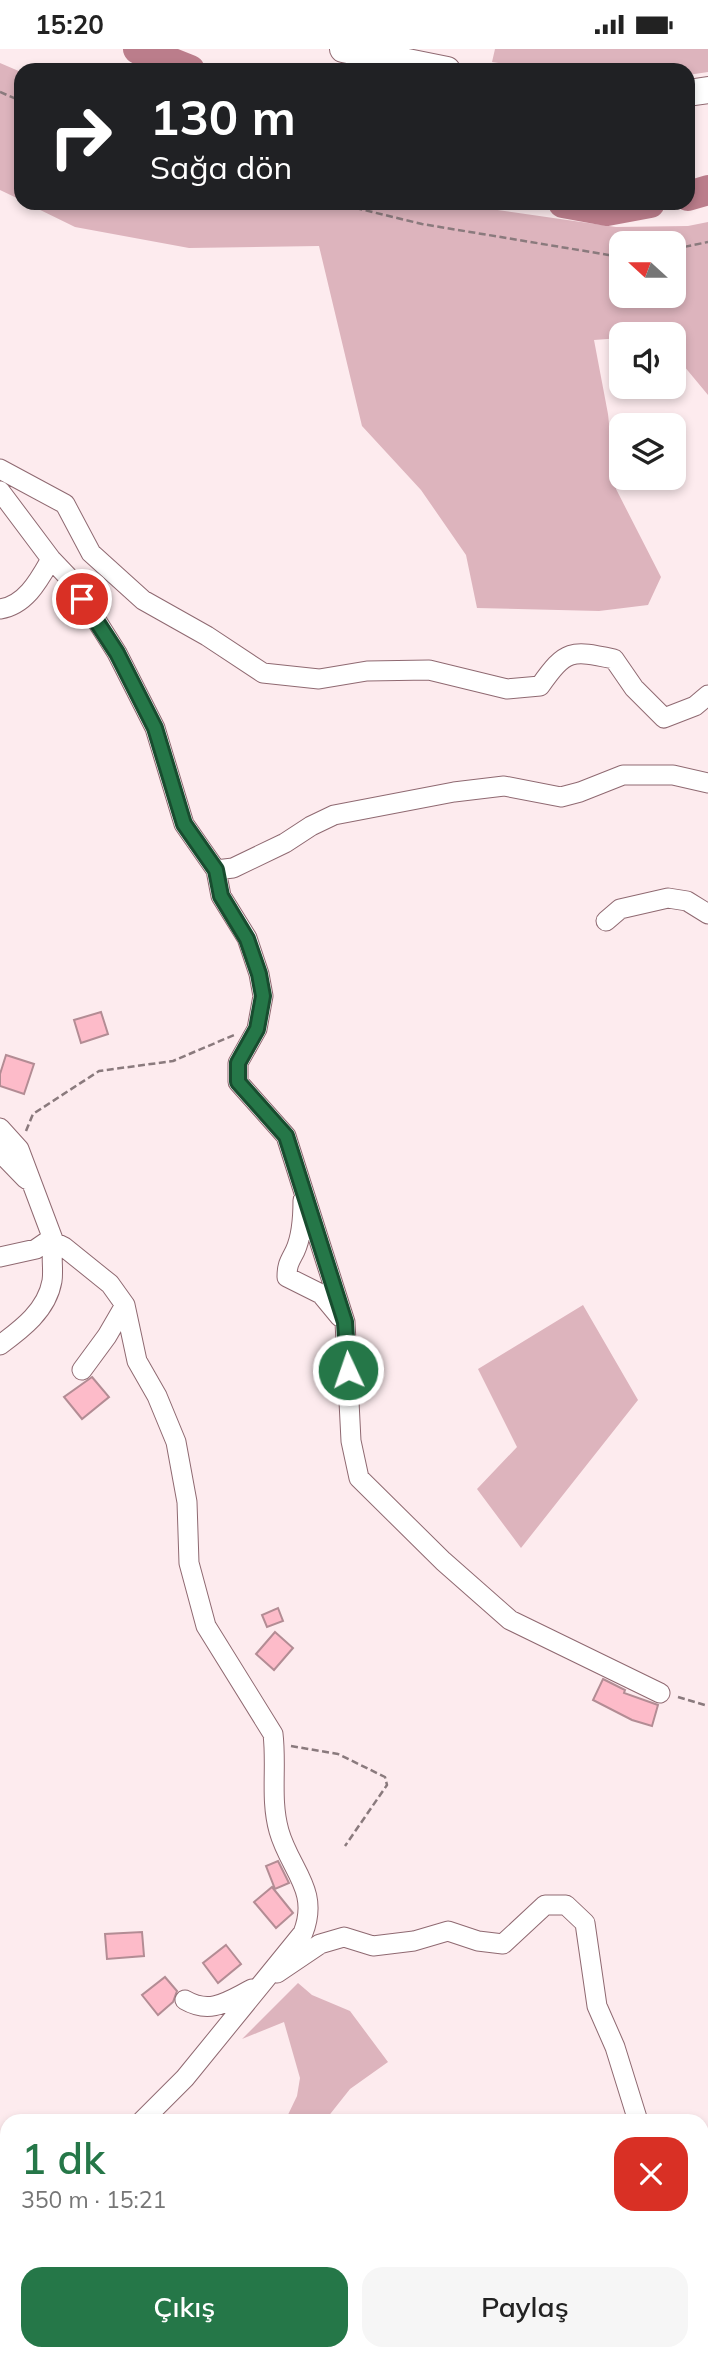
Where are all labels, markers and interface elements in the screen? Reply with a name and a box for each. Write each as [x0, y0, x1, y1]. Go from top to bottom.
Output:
text: 15:20 [35, 8, 104, 41]
text: 130 m [150, 86, 296, 147]
icon: right [35, 91, 126, 182]
text: Sağa dön [150, 147, 292, 187]
north arrow [609, 231, 686, 308]
map controls [609, 231, 686, 490]
button: sound [609, 322, 686, 399]
button: layers [609, 413, 686, 490]
pin [52, 569, 112, 629]
icon: arrive [63, 580, 101, 618]
position arrow [311, 1333, 385, 1407]
text: 1 dk [21, 2132, 105, 2185]
button: close [614, 2137, 688, 2211]
text: 350 m · 15:21 [21, 2185, 166, 2214]
button: Çıkış [21, 2267, 348, 2347]
button: Paylaş [362, 2267, 688, 2347]

